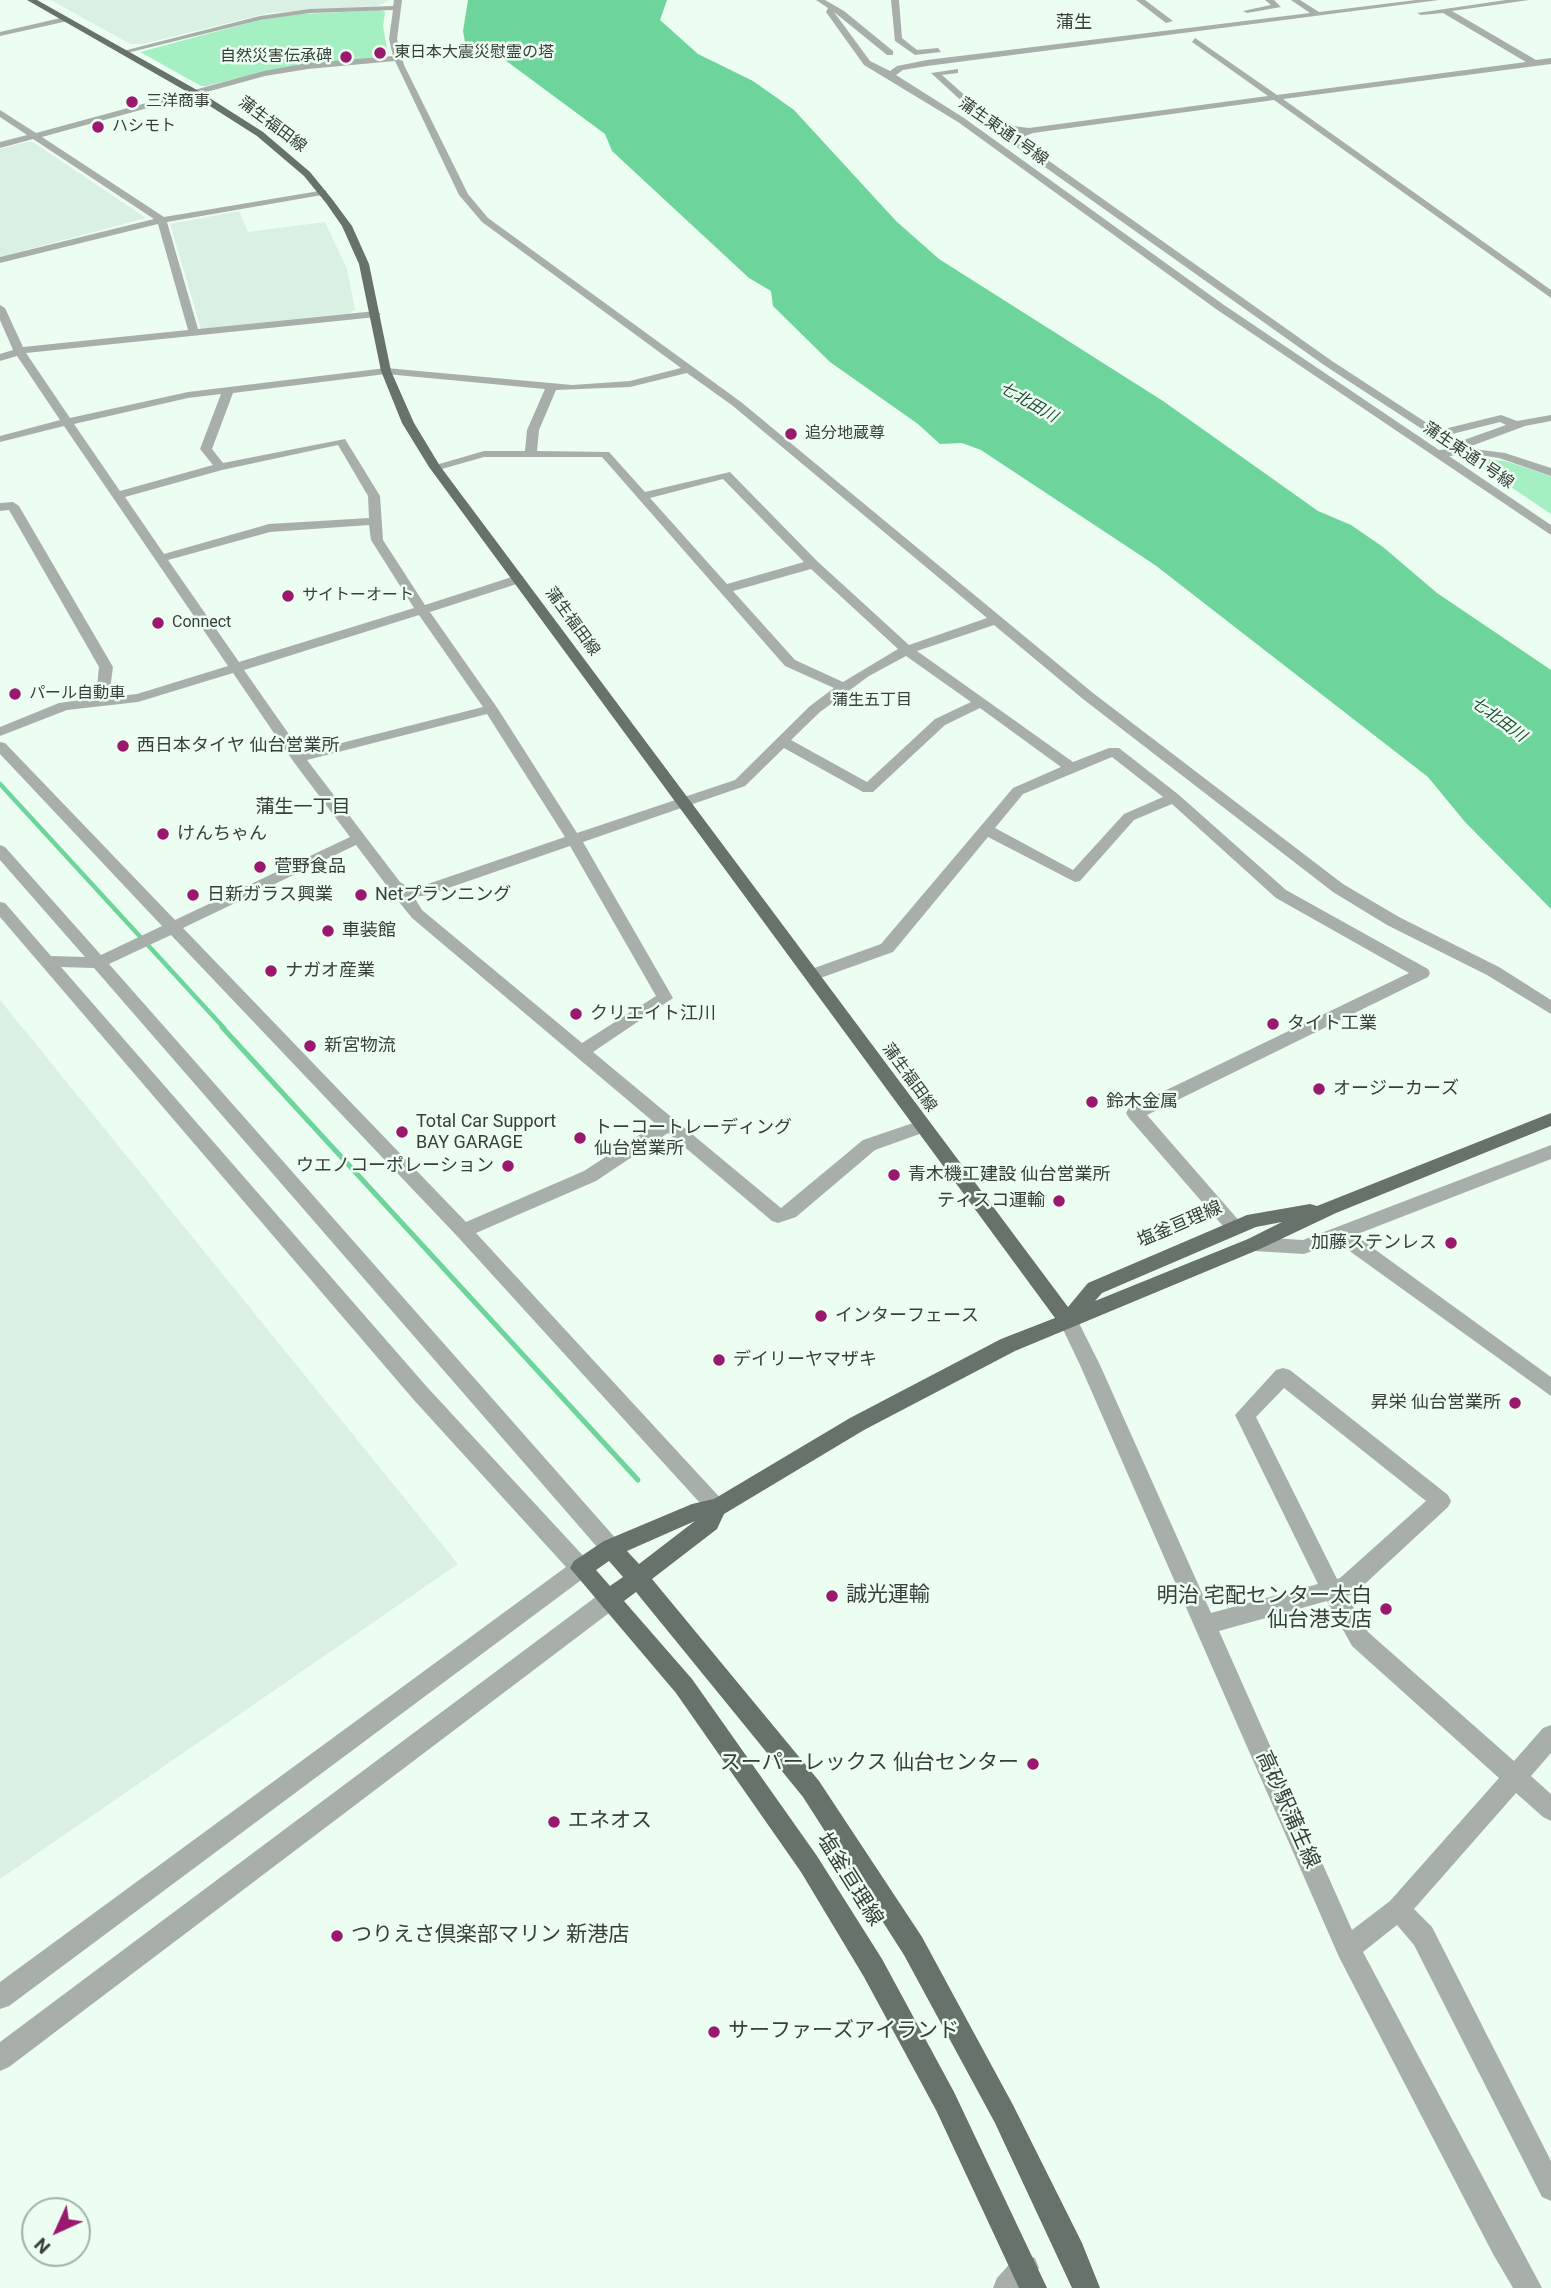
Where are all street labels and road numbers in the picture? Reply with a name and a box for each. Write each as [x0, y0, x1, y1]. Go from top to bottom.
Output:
street label: 蒲生福田線 [234, 93, 310, 157]
street label: 蒲生東通1号線 [954, 94, 1052, 170]
street label: 蒲生東通1号線 [1419, 419, 1517, 493]
street label: 蒲生福田線 [541, 584, 603, 660]
street label: 蒲生福田線 [878, 1040, 940, 1116]
street label: 塩釜亘理線 [1134, 1197, 1226, 1253]
street label: 高砂駅蒲生線 [1250, 1747, 1324, 1873]
street label: 塩釜亘理線 [810, 1829, 888, 1931]

